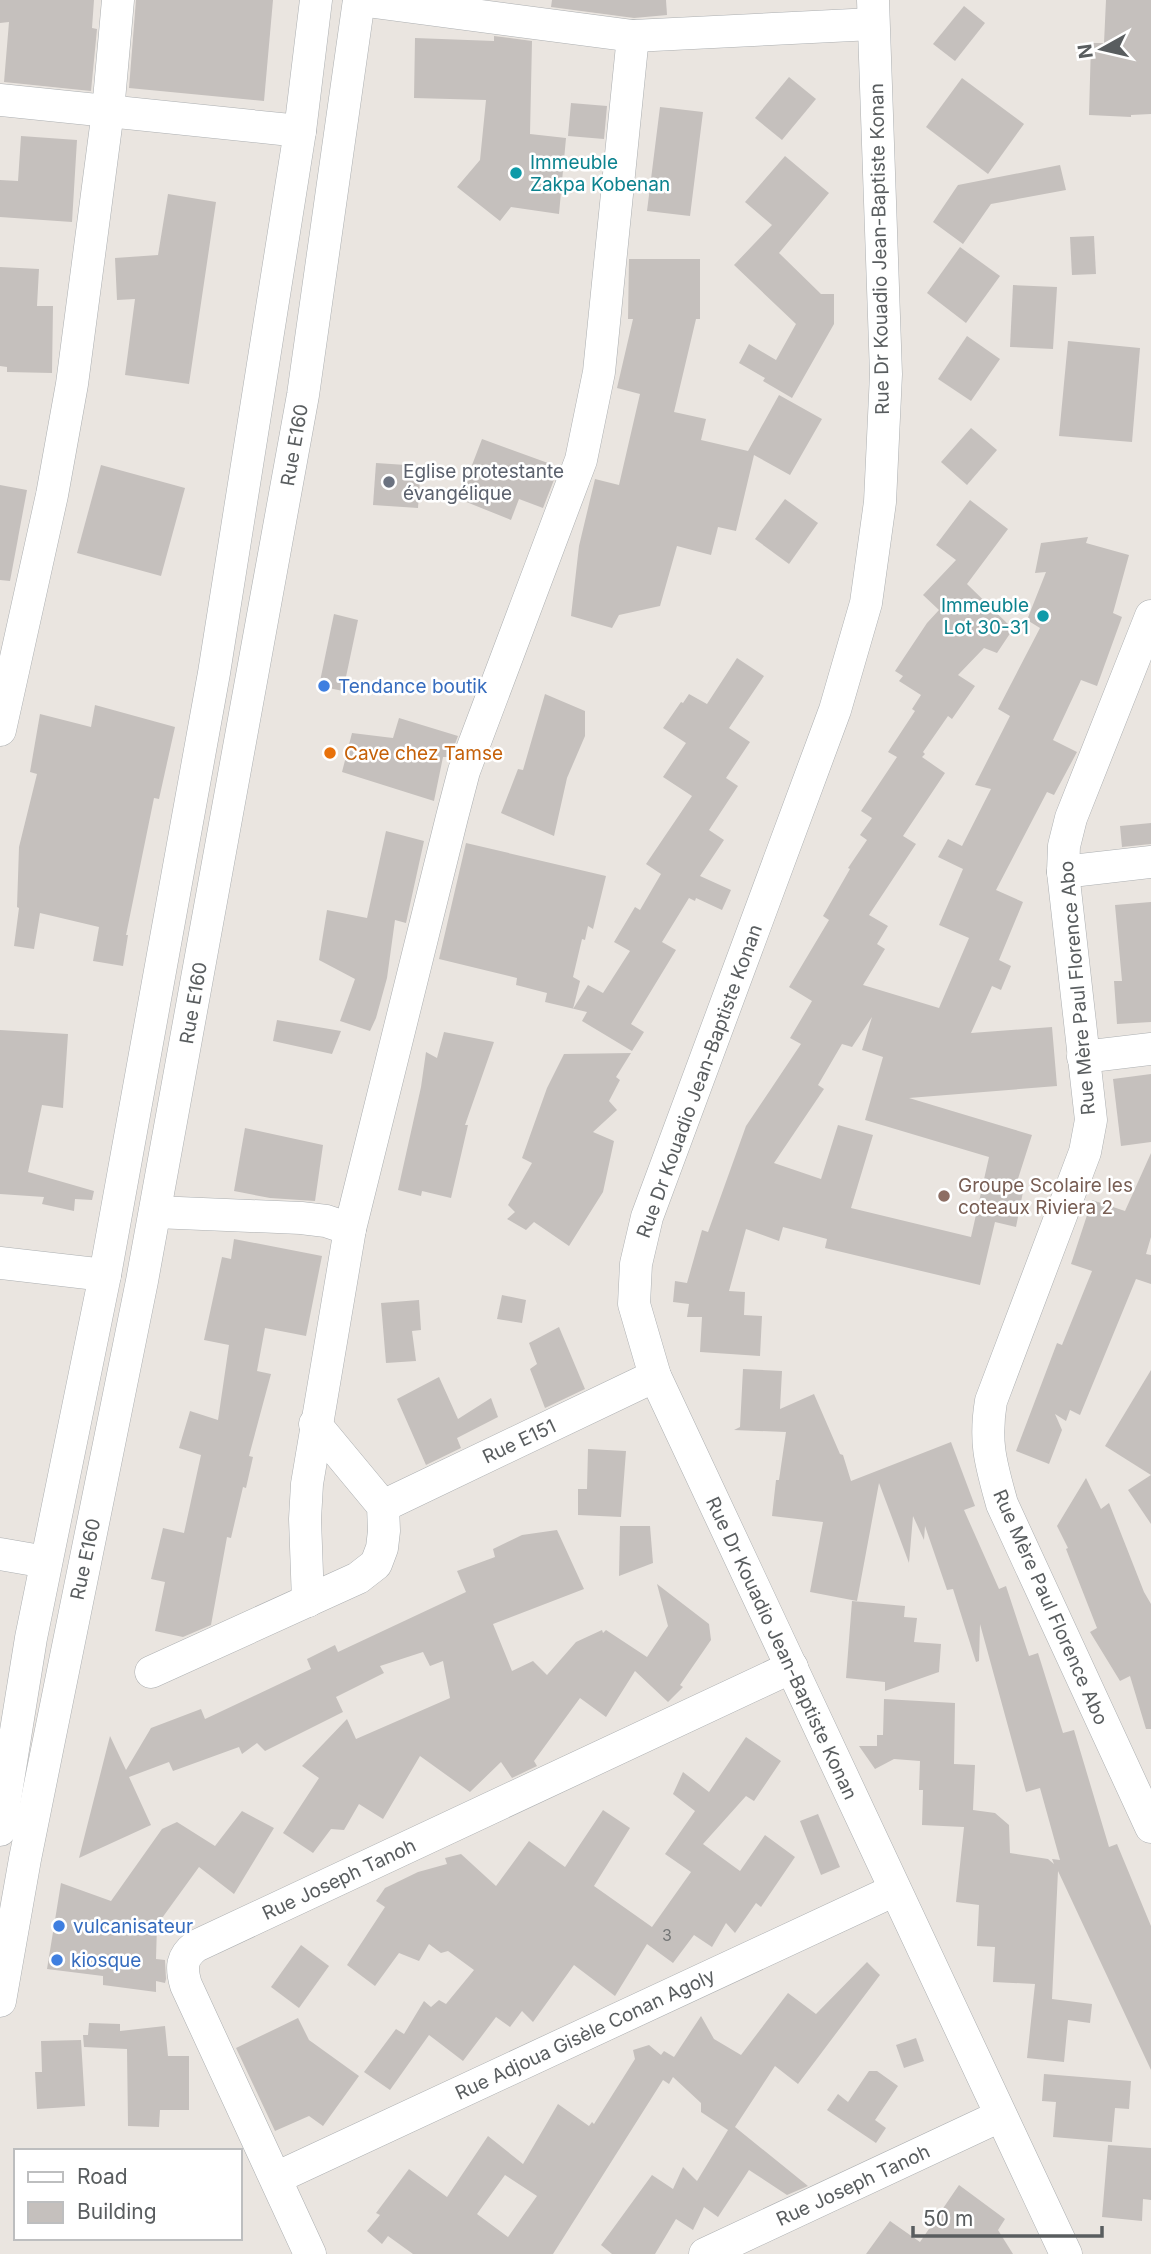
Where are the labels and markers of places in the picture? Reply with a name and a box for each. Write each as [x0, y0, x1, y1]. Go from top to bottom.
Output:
place label: Immeuble Zakpa Kobenan [530, 151, 670, 196]
marker: Immeuble Zakpa Kobenan [508, 165, 524, 181]
place label: Eglise protestante évangélique [403, 460, 564, 505]
marker: Eglise protestante évangélique [381, 474, 397, 490]
place label: Immeuble Lot 30-31 [941, 594, 1029, 639]
marker: Immeuble Lot 30-31 [1035, 608, 1051, 624]
place label: Tendance boutik [338, 675, 488, 698]
marker: Tendance boutik [316, 678, 332, 694]
place label: Cave chez Tamse [344, 742, 503, 765]
marker: Cave chez Tamse [322, 745, 338, 761]
place label: Groupe Scolaire les coteaux Riviera 2 [958, 1174, 1133, 1219]
marker: Groupe Scolaire les coteaux Riviera 2 [936, 1188, 952, 1204]
place label: vulcanisateur [73, 1915, 193, 1938]
marker: vulcanisateur [51, 1918, 67, 1934]
place label: kiosque [71, 1949, 141, 1972]
marker: kiosque [49, 1952, 65, 1968]

